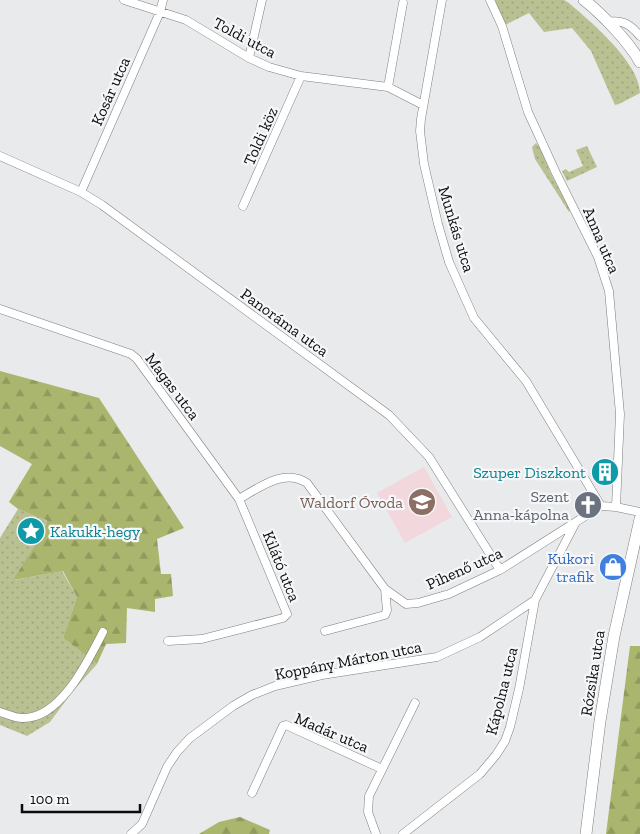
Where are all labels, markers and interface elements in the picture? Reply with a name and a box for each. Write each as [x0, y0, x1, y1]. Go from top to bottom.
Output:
street label: Toldi utca [210, 13, 280, 62]
street label: Kosár utca [87, 54, 134, 128]
street label: Toldi köz [239, 104, 282, 168]
street label: Munkás utca [434, 184, 479, 275]
street label: Anna utca [579, 204, 624, 276]
street label: Panoráma utca [237, 284, 333, 361]
street label: Magas utca [141, 349, 204, 424]
building icon: Szuper Diszkont [590, 457, 620, 487]
place label: Szuper Diszkont [473, 463, 586, 482]
school or university icon: Waldorf Óvoda [407, 487, 437, 517]
place label: Szent Anna-kápolna [473, 487, 569, 524]
church icon: Szent Anna-kápolna [573, 490, 603, 520]
place label: Waldorf Óvoda [300, 493, 403, 512]
place icon: Kakukk-hegy [16, 516, 46, 546]
place label: Kakukk-hegy [50, 522, 141, 541]
street label: Kilátó utca [259, 528, 304, 605]
street label: Pihenő utca [423, 543, 505, 594]
place label: Kukori trafik [547, 549, 595, 586]
shop icon: Kukori trafik [598, 552, 628, 582]
street label: Rózsika utca [576, 629, 609, 717]
street label: Koppány Márton utca [273, 637, 423, 684]
street label: Kápolna utca [481, 645, 522, 737]
street label: Madár utca [292, 708, 372, 757]
scale bar [22, 782, 140, 814]
text: 100 m [30, 790, 69, 808]

